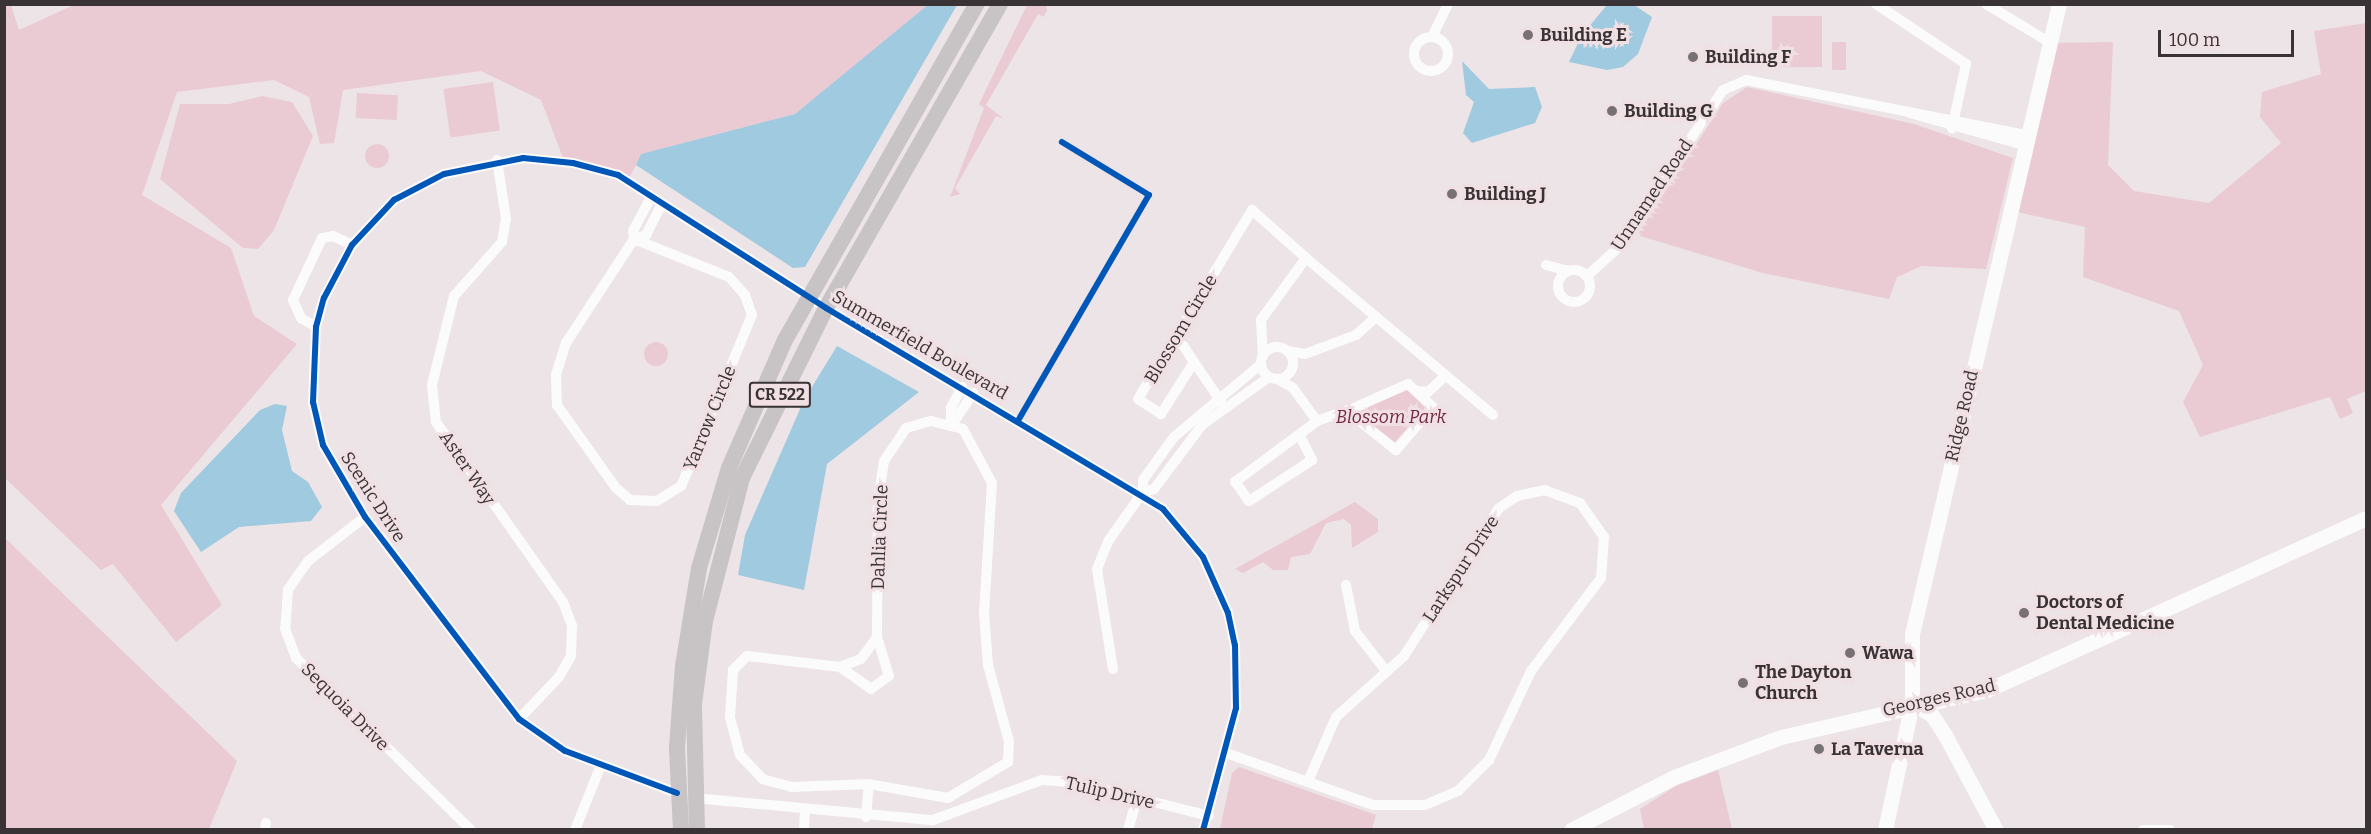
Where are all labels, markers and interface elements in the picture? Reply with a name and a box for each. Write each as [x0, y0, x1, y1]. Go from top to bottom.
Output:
scale bar [2161, 18, 2298, 56]
place label: Building E [1540, 24, 1627, 46]
marker: Building E [1521, 28, 1535, 42]
text: 100 m [2169, 29, 2220, 51]
place label: Building F [1705, 46, 1791, 68]
marker: Building F [1686, 50, 1700, 64]
place label: Building G [1624, 100, 1713, 122]
marker: Building G [1605, 104, 1619, 118]
street label: Unnamed Road [1607, 135, 1697, 255]
place label: Building J [1464, 183, 1546, 205]
marker: Building J [1445, 187, 1459, 201]
street label: Blossom Circle [1140, 271, 1222, 387]
street label: Summerfield Boulevard [828, 286, 1012, 404]
street label: Yarrow Circle [679, 363, 741, 473]
street label: Ridge Road [1941, 368, 1983, 464]
road number: CR 522 [748, 382, 812, 408]
park label: Blossom Park [1336, 406, 1446, 428]
street label: Aster Way [434, 427, 500, 509]
street label: Scenic Drive [336, 448, 410, 546]
street label: Dahlia Circle [867, 484, 893, 590]
street label: Larkspur Drive [1418, 511, 1504, 627]
place label: Doctors of Dental Medicine [2036, 592, 2174, 634]
marker: Doctors of Dental Medicine [2017, 606, 2031, 620]
place label: Wawa [1862, 642, 1914, 664]
marker: Wawa [1843, 646, 1857, 660]
street label: Sequoia Drive [297, 659, 393, 755]
place label: The Dayton Church [1755, 662, 1852, 704]
street label: Georges Road [1880, 675, 1998, 721]
marker: The Dayton Church [1736, 676, 1750, 690]
place label: La Taverna [1831, 738, 1924, 760]
marker: La Taverna [1812, 742, 1826, 756]
street label: Tulip Drive [1063, 772, 1157, 814]

